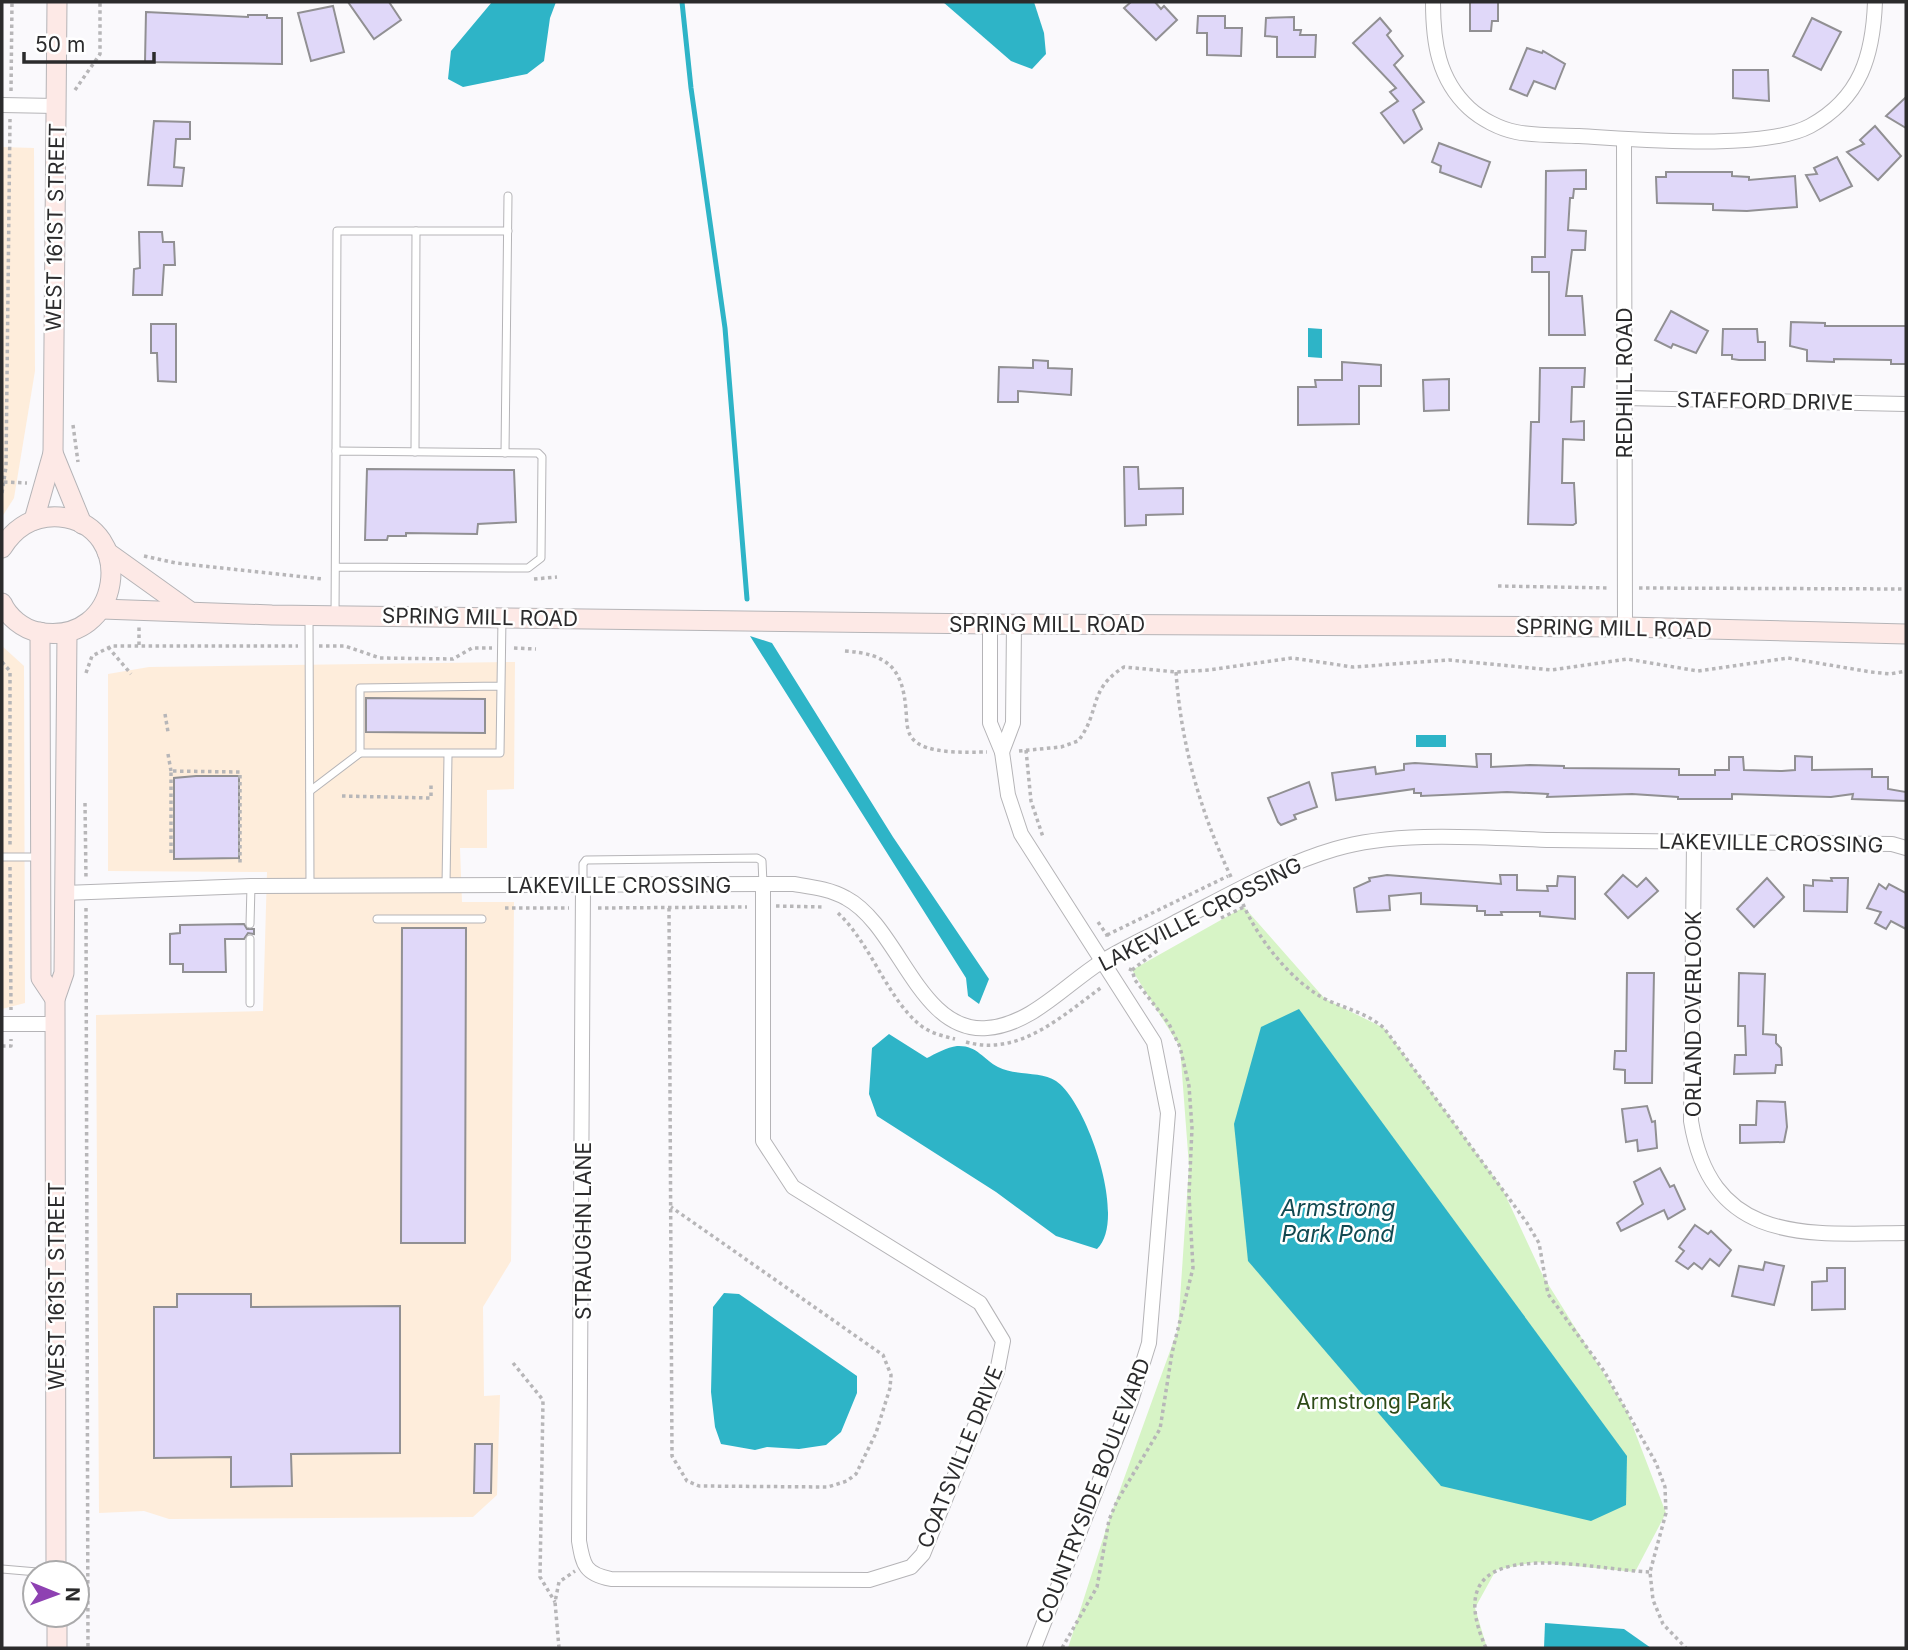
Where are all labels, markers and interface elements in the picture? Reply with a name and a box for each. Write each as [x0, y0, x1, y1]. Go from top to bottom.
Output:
scale bar [24, 21, 154, 65]
text: 50 m [35, 32, 85, 57]
street label: WEST 161ST STREET [41, 122, 69, 332]
street label: REDHILL ROAD [1612, 308, 1637, 458]
street label: STAFFORD DRIVE [1676, 387, 1854, 415]
street label: SPRING MILL ROAD [382, 603, 578, 631]
street label: SPRING MILL ROAD [949, 612, 1145, 637]
street label: SPRING MILL ROAD [1516, 614, 1712, 642]
street label: LAKEVILLE CROSSING [1659, 829, 1883, 857]
street label: LAKEVILLE CROSSING [1094, 852, 1306, 976]
street label: LAKEVILLE CROSSING [507, 873, 731, 898]
street label: ORLAND OVERLOOK [1681, 911, 1706, 1117]
street label: STRAUGHN LANE [571, 1142, 596, 1320]
street label: WEST 161ST STREET [44, 1182, 69, 1390]
water label: Armstrong Park Pond [1280, 1194, 1395, 1248]
street label: COUNTRYSIDE BOULEVARD [1031, 1355, 1155, 1627]
street label: COATSVILLE DRIVE [912, 1362, 1008, 1552]
park label: Armstrong Park [1296, 1389, 1452, 1414]
north arrow [21, 1559, 91, 1629]
text: N [61, 1587, 84, 1602]

